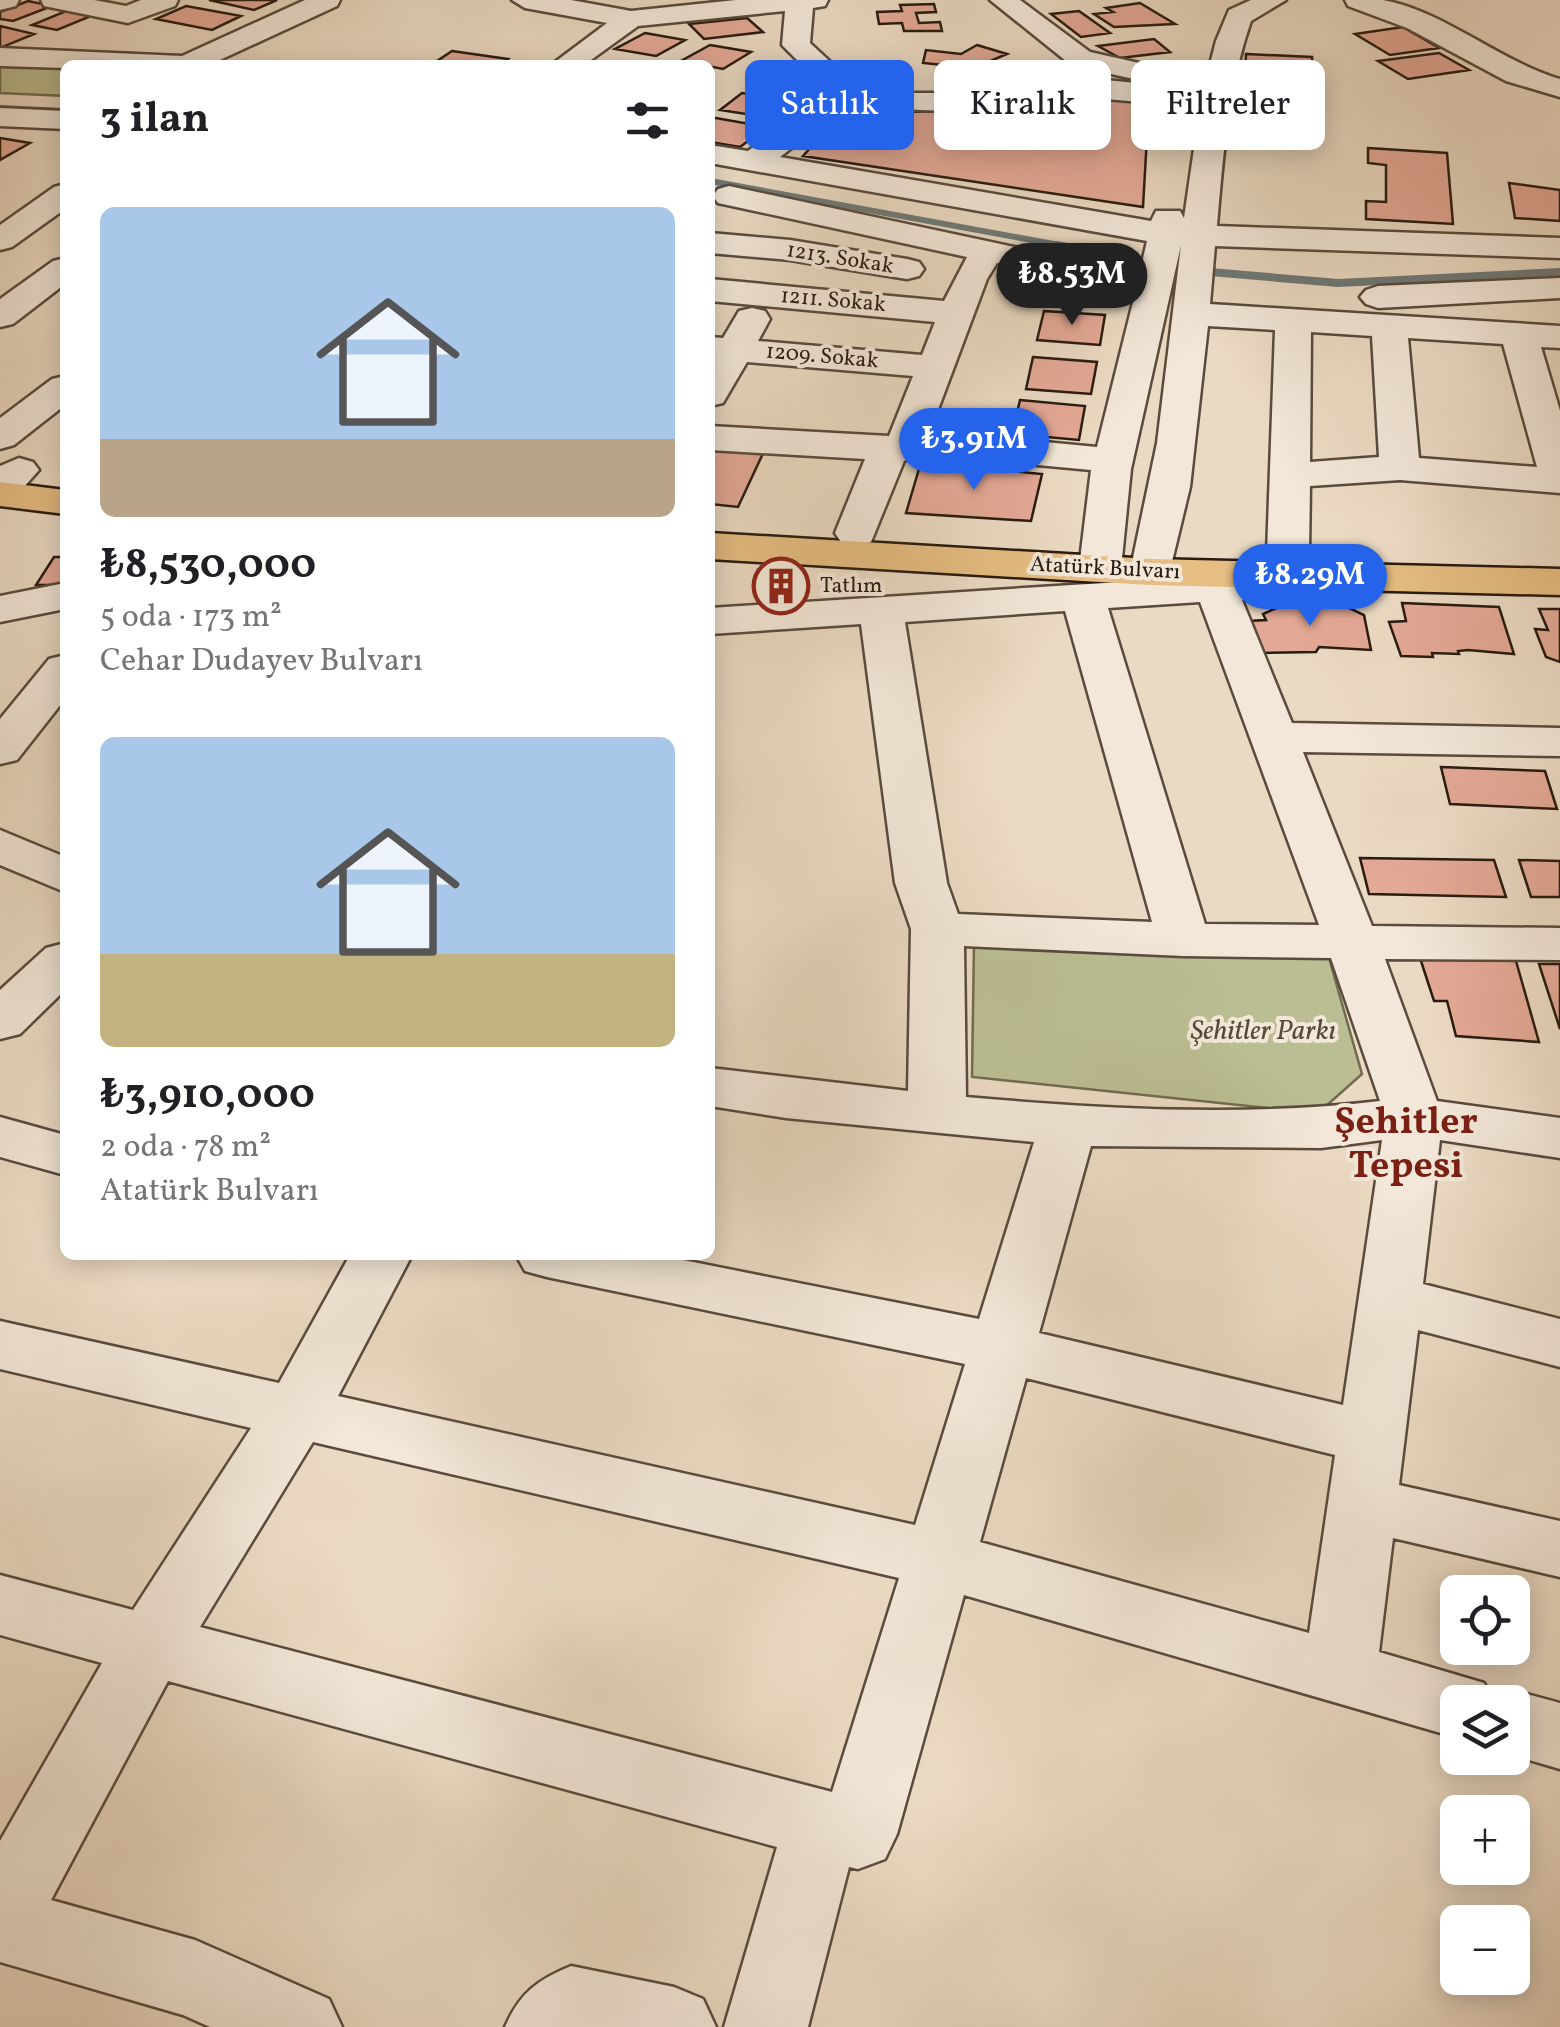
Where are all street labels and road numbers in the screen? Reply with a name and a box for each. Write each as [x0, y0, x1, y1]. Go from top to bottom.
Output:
street label: 1213. Sokak [784, 235, 896, 283]
street label: 1211. Sokak [779, 281, 887, 321]
street label: 1209. Sokak [764, 337, 880, 377]
street label: Atatürk Bulvarı [1029, 550, 1181, 588]

